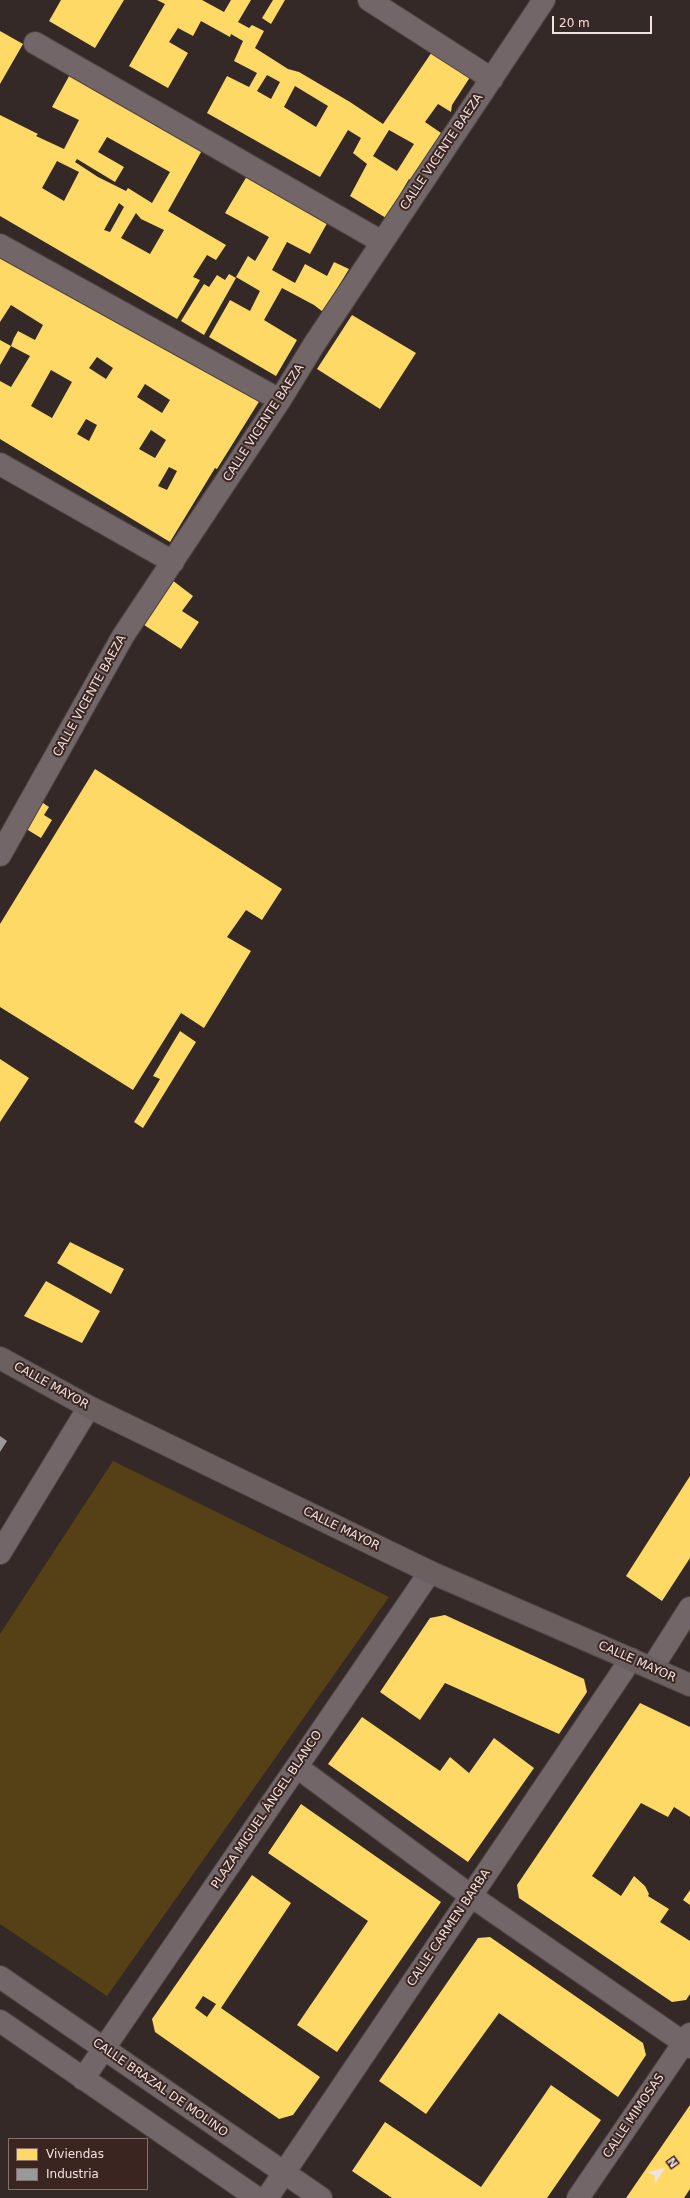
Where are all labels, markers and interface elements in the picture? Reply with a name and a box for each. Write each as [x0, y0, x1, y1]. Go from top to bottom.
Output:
scale bar [554, 8, 654, 34]
text: 20 m [559, 16, 590, 30]
street label: CALLE VICENTE BAEZA [398, 91, 486, 213]
street label: CALLE VICENTE BAEZA [221, 362, 307, 484]
street label: CALLE VICENTE BAEZA [50, 633, 130, 759]
street label: CALLE MAYOR [11, 1359, 91, 1413]
street label: CALLE MAYOR [300, 1504, 382, 1554]
street label: CALLE MAYOR [596, 1638, 678, 1686]
street label: PLAZA MIGUEL ÁNGEL BLANCO [209, 1728, 325, 1892]
street label: CALLE CARMEN BARBA [404, 1867, 494, 1989]
street label: CALLE BRAZAL DE MOLINO [90, 2036, 230, 2140]
street label: CALLE MIMOSAS [600, 2071, 668, 2161]
legend [8, 2138, 148, 2190]
text: Viviendas [46, 2147, 104, 2161]
north arrow [642, 2150, 682, 2190]
text: N [664, 2155, 680, 2170]
text: Industria [46, 2167, 99, 2181]

